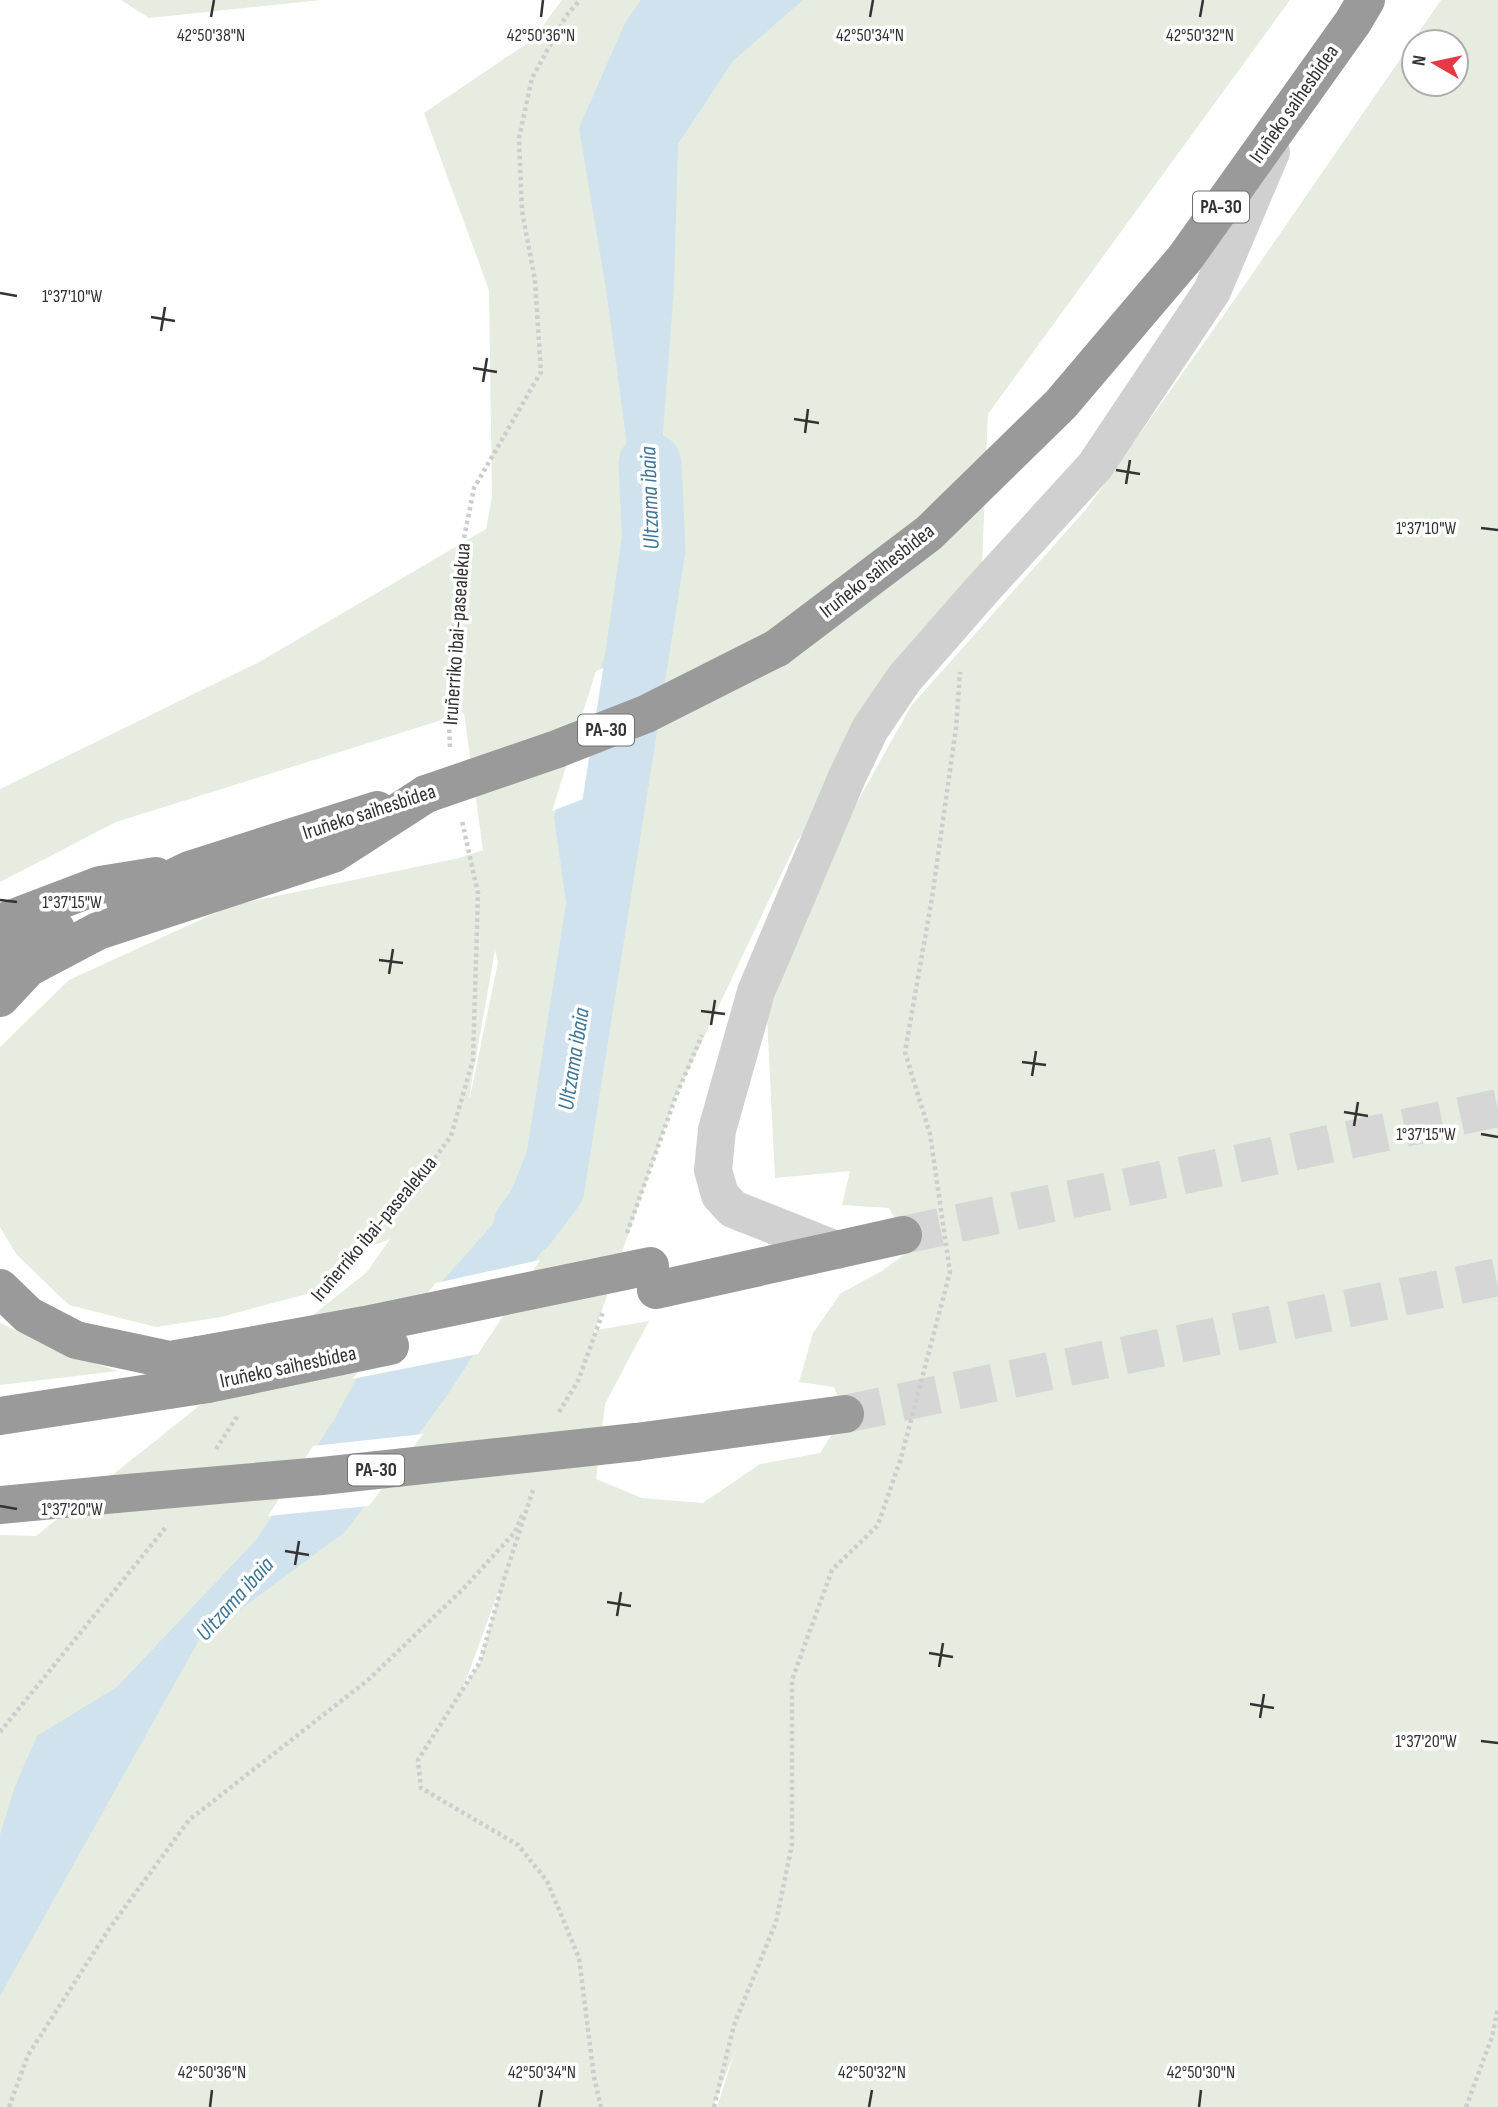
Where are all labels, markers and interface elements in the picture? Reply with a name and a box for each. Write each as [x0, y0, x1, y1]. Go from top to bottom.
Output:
text: 42°50'38"N [177, 25, 245, 46]
text: 42°50'36"N [507, 25, 575, 46]
text: 42°50'34"N [836, 25, 904, 46]
text: 42°50'32"N [1166, 25, 1234, 46]
north arrow [1400, 28, 1470, 98]
street label: Iruñeko saihesbidea [1244, 40, 1344, 168]
text: N [1408, 54, 1432, 67]
road number: PA-30 [1193, 192, 1249, 223]
text: 1°37'10"W [42, 286, 102, 307]
water label: Ultzama ibaia [634, 445, 666, 550]
text: 1°37'10"W [1396, 518, 1456, 539]
street label: Iruñeko saihesbidea [815, 519, 939, 623]
street label: Iruñerriko ibai-pasealekua [438, 542, 476, 726]
road number: PA-30 [578, 715, 634, 746]
street label: Iruñeko saihesbidea [299, 779, 439, 845]
text: 1°37'15"W [42, 892, 102, 913]
water label: Ultzama ibaia [552, 1005, 596, 1112]
text: 1°37'15"W [1396, 1124, 1456, 1145]
street label: Iruñerriko ibai-pasealekua [306, 1151, 442, 1307]
street label: Iruñeko saihesbidea [218, 1340, 358, 1394]
road number: PA-30 [348, 1454, 404, 1486]
text: 1°37'20"W [41, 1499, 103, 1520]
water label: Ultzama ibaia [190, 1551, 280, 1647]
text: 1°37'20"W [1395, 1731, 1457, 1752]
text: 42°50'36"N [178, 2062, 246, 2083]
text: 42°50'34"N [508, 2062, 576, 2083]
text: 42°50'32"N [838, 2062, 906, 2083]
text: 42°50'30"N [1167, 2062, 1235, 2083]

